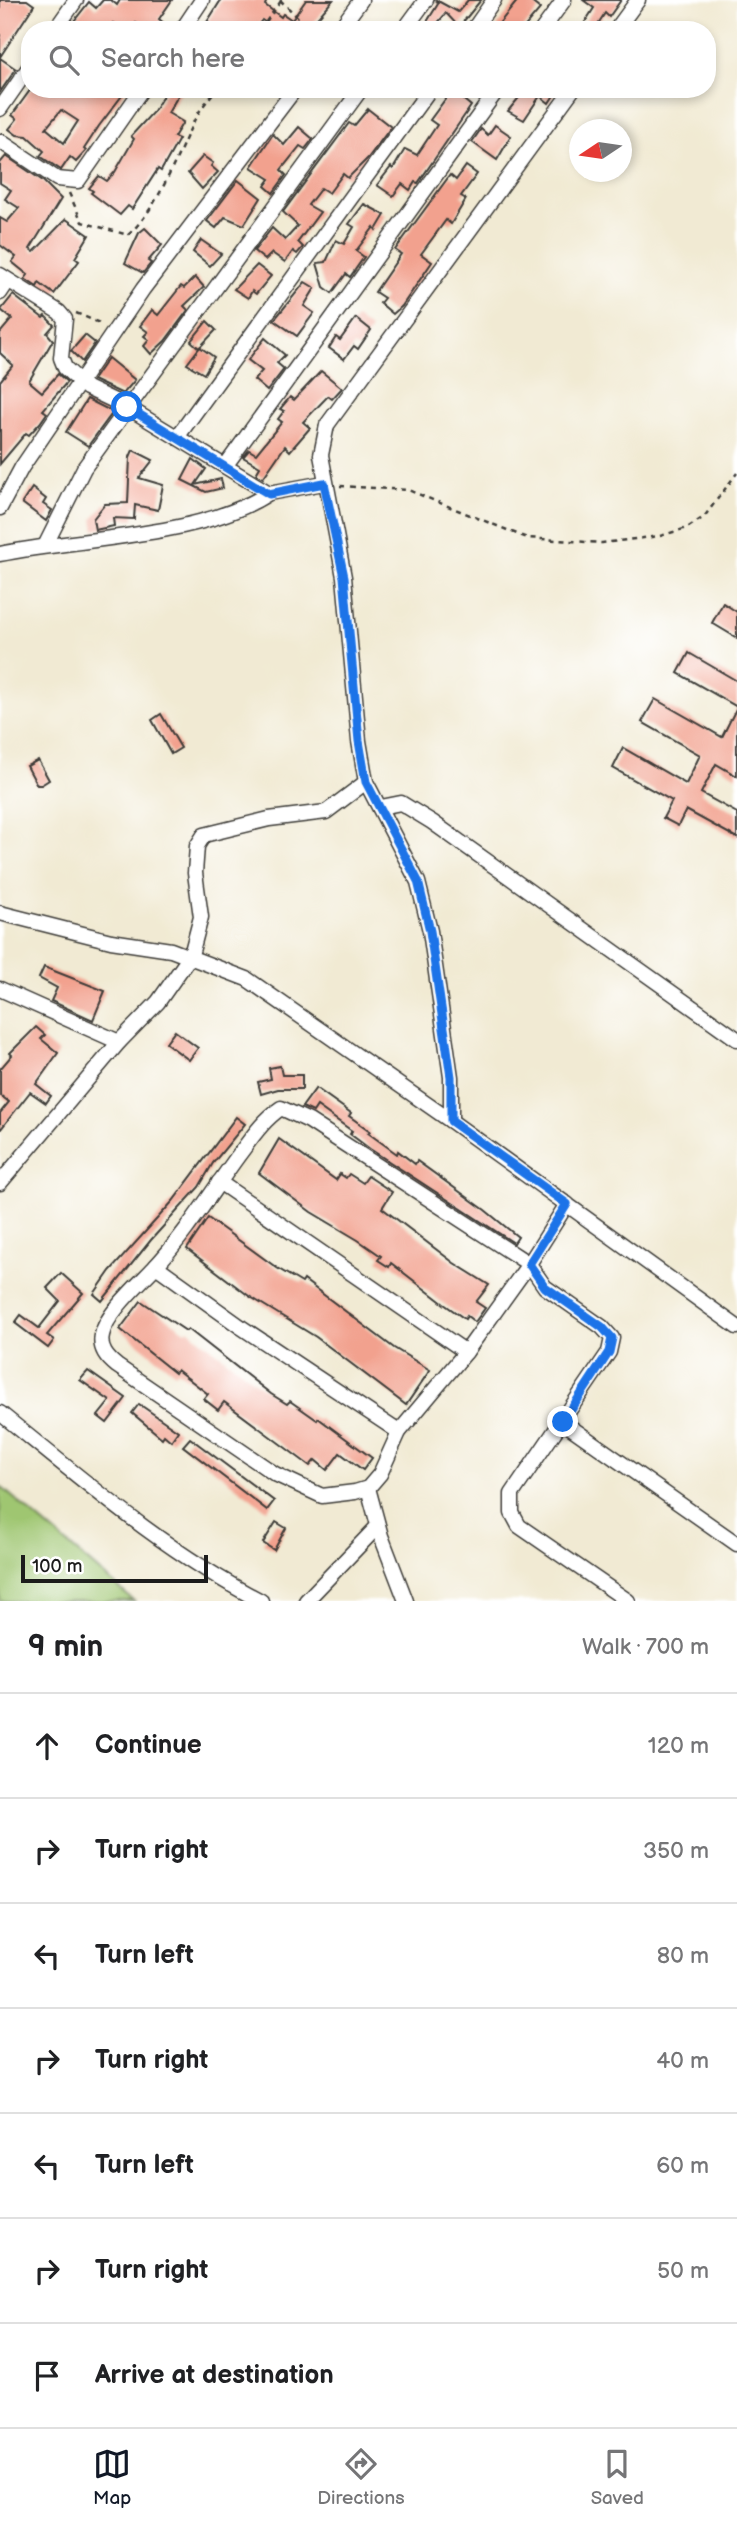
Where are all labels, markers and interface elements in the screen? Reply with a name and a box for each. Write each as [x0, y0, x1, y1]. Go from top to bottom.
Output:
search box [21, 21, 716, 98]
icon: search [45, 41, 83, 79]
text: Search here [101, 44, 245, 75]
north arrow [569, 119, 632, 182]
route start [111, 391, 142, 422]
route end [547, 1406, 578, 1437]
scale bar [21, 1552, 208, 1584]
text: 100 m [32, 1555, 83, 1578]
text: 9 min [28, 1629, 103, 1665]
text: Walk · 700 m [582, 1633, 709, 1661]
icon: ahead [28, 1727, 66, 1765]
text: Continue [95, 1730, 202, 1761]
text: 120 m [648, 1732, 709, 1760]
icon: right [28, 1832, 66, 1870]
text: Turn right [95, 1835, 208, 1866]
text: 350 m [643, 1837, 709, 1865]
icon: left [28, 1937, 66, 1975]
text: Turn left [95, 1940, 194, 1971]
text: 80 m [657, 1942, 709, 1970]
icon: right [28, 2042, 66, 2080]
text: Turn right [95, 2045, 208, 2076]
text: 40 m [656, 2047, 709, 2075]
icon: left [28, 2147, 66, 2185]
text: Turn left [95, 2150, 194, 2181]
text: 60 m [656, 2152, 709, 2180]
icon: right [28, 2252, 66, 2290]
text: Turn right [95, 2255, 208, 2286]
text: 50 m [657, 2257, 709, 2285]
icon: arrive [28, 2357, 66, 2395]
text: Arrive at destination [95, 2360, 334, 2391]
tab: Map [93, 2445, 131, 2510]
tab: Directions [317, 2445, 405, 2510]
tab: Saved [591, 2445, 644, 2510]

